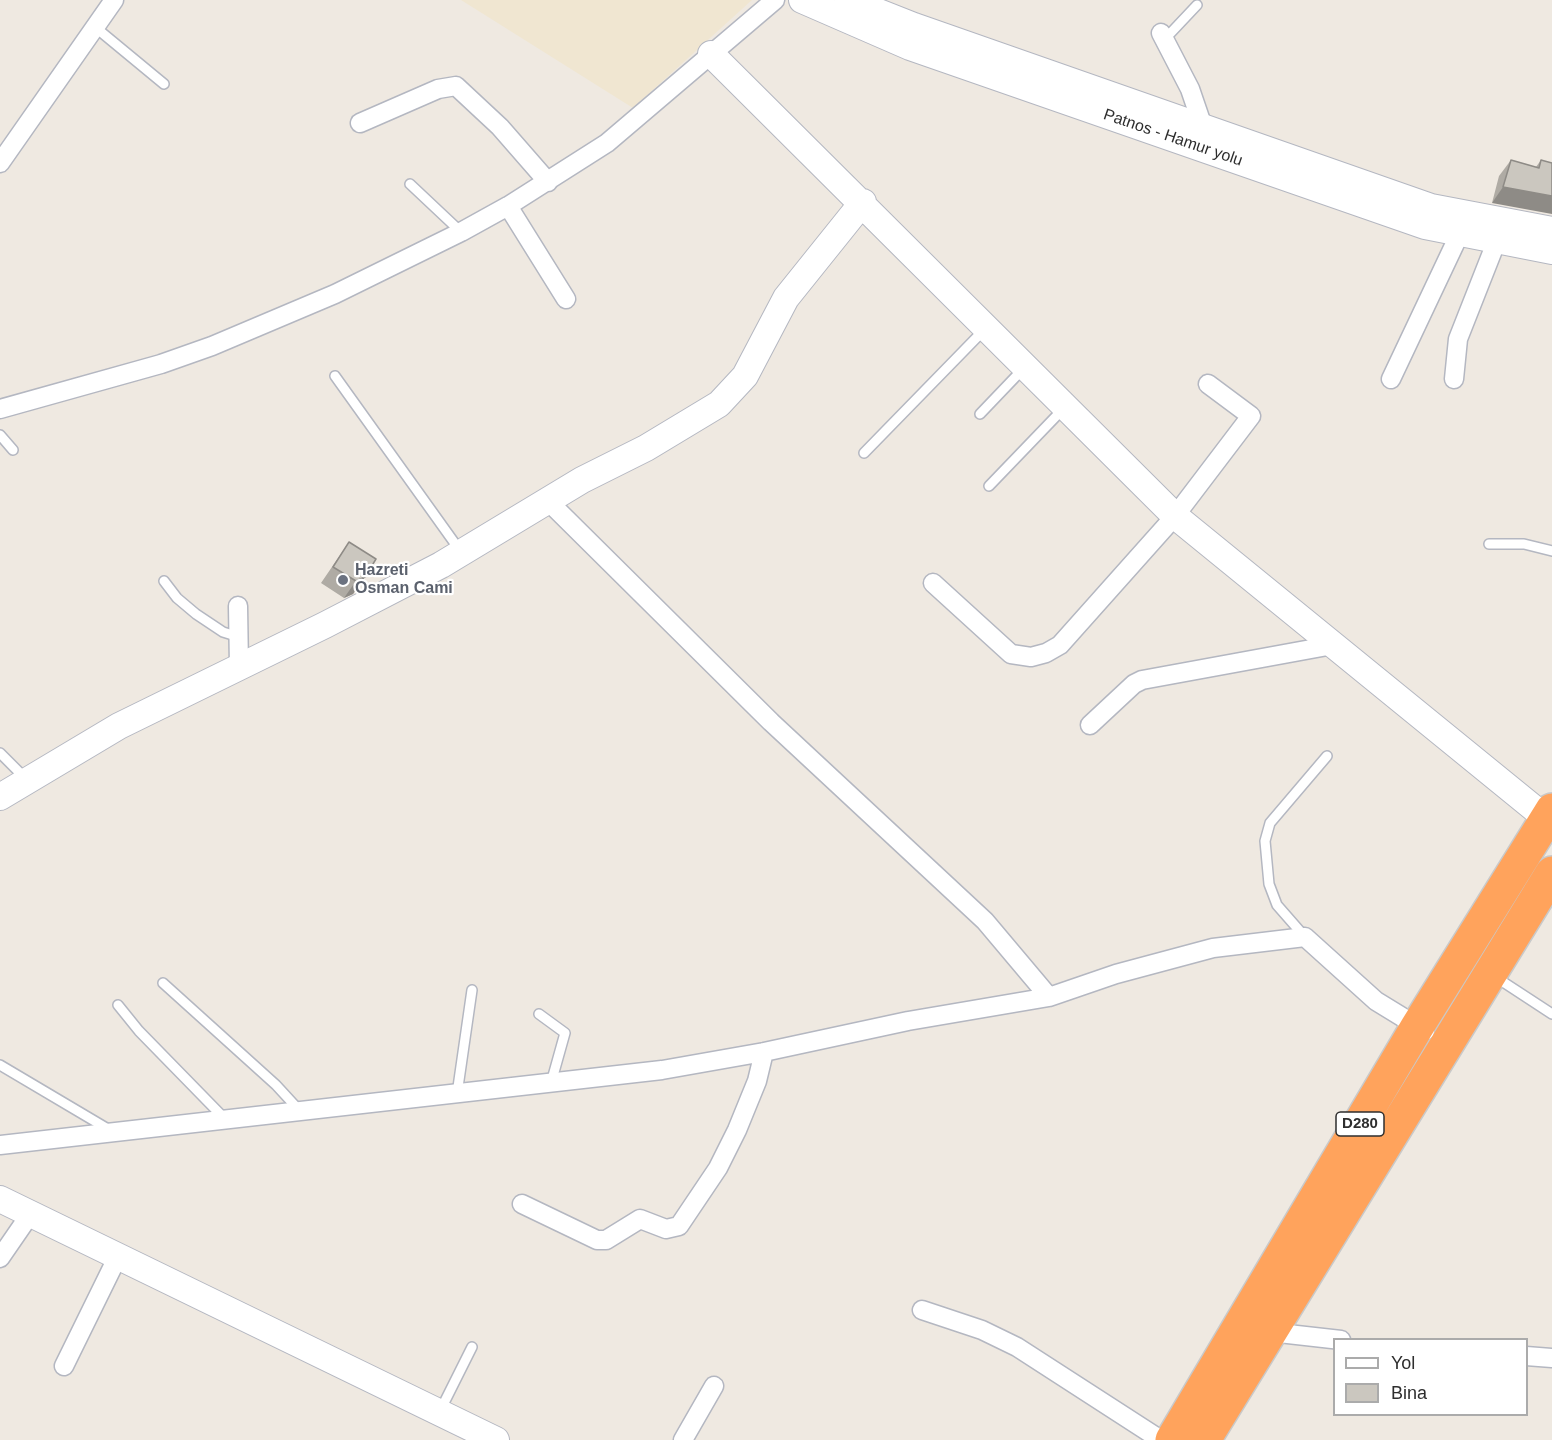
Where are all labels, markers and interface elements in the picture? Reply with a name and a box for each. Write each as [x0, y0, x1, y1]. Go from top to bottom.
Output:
street label: Patnos - Hamur yolu [1101, 105, 1245, 171]
place label: Hazreti Osman Cami [355, 561, 453, 599]
marker: Hazreti Osman Cami [336, 573, 350, 587]
road number: D280 [1336, 1112, 1384, 1136]
legend [1333, 1338, 1528, 1416]
text: Yol [1391, 1353, 1415, 1373]
text: Bina [1391, 1383, 1427, 1403]

